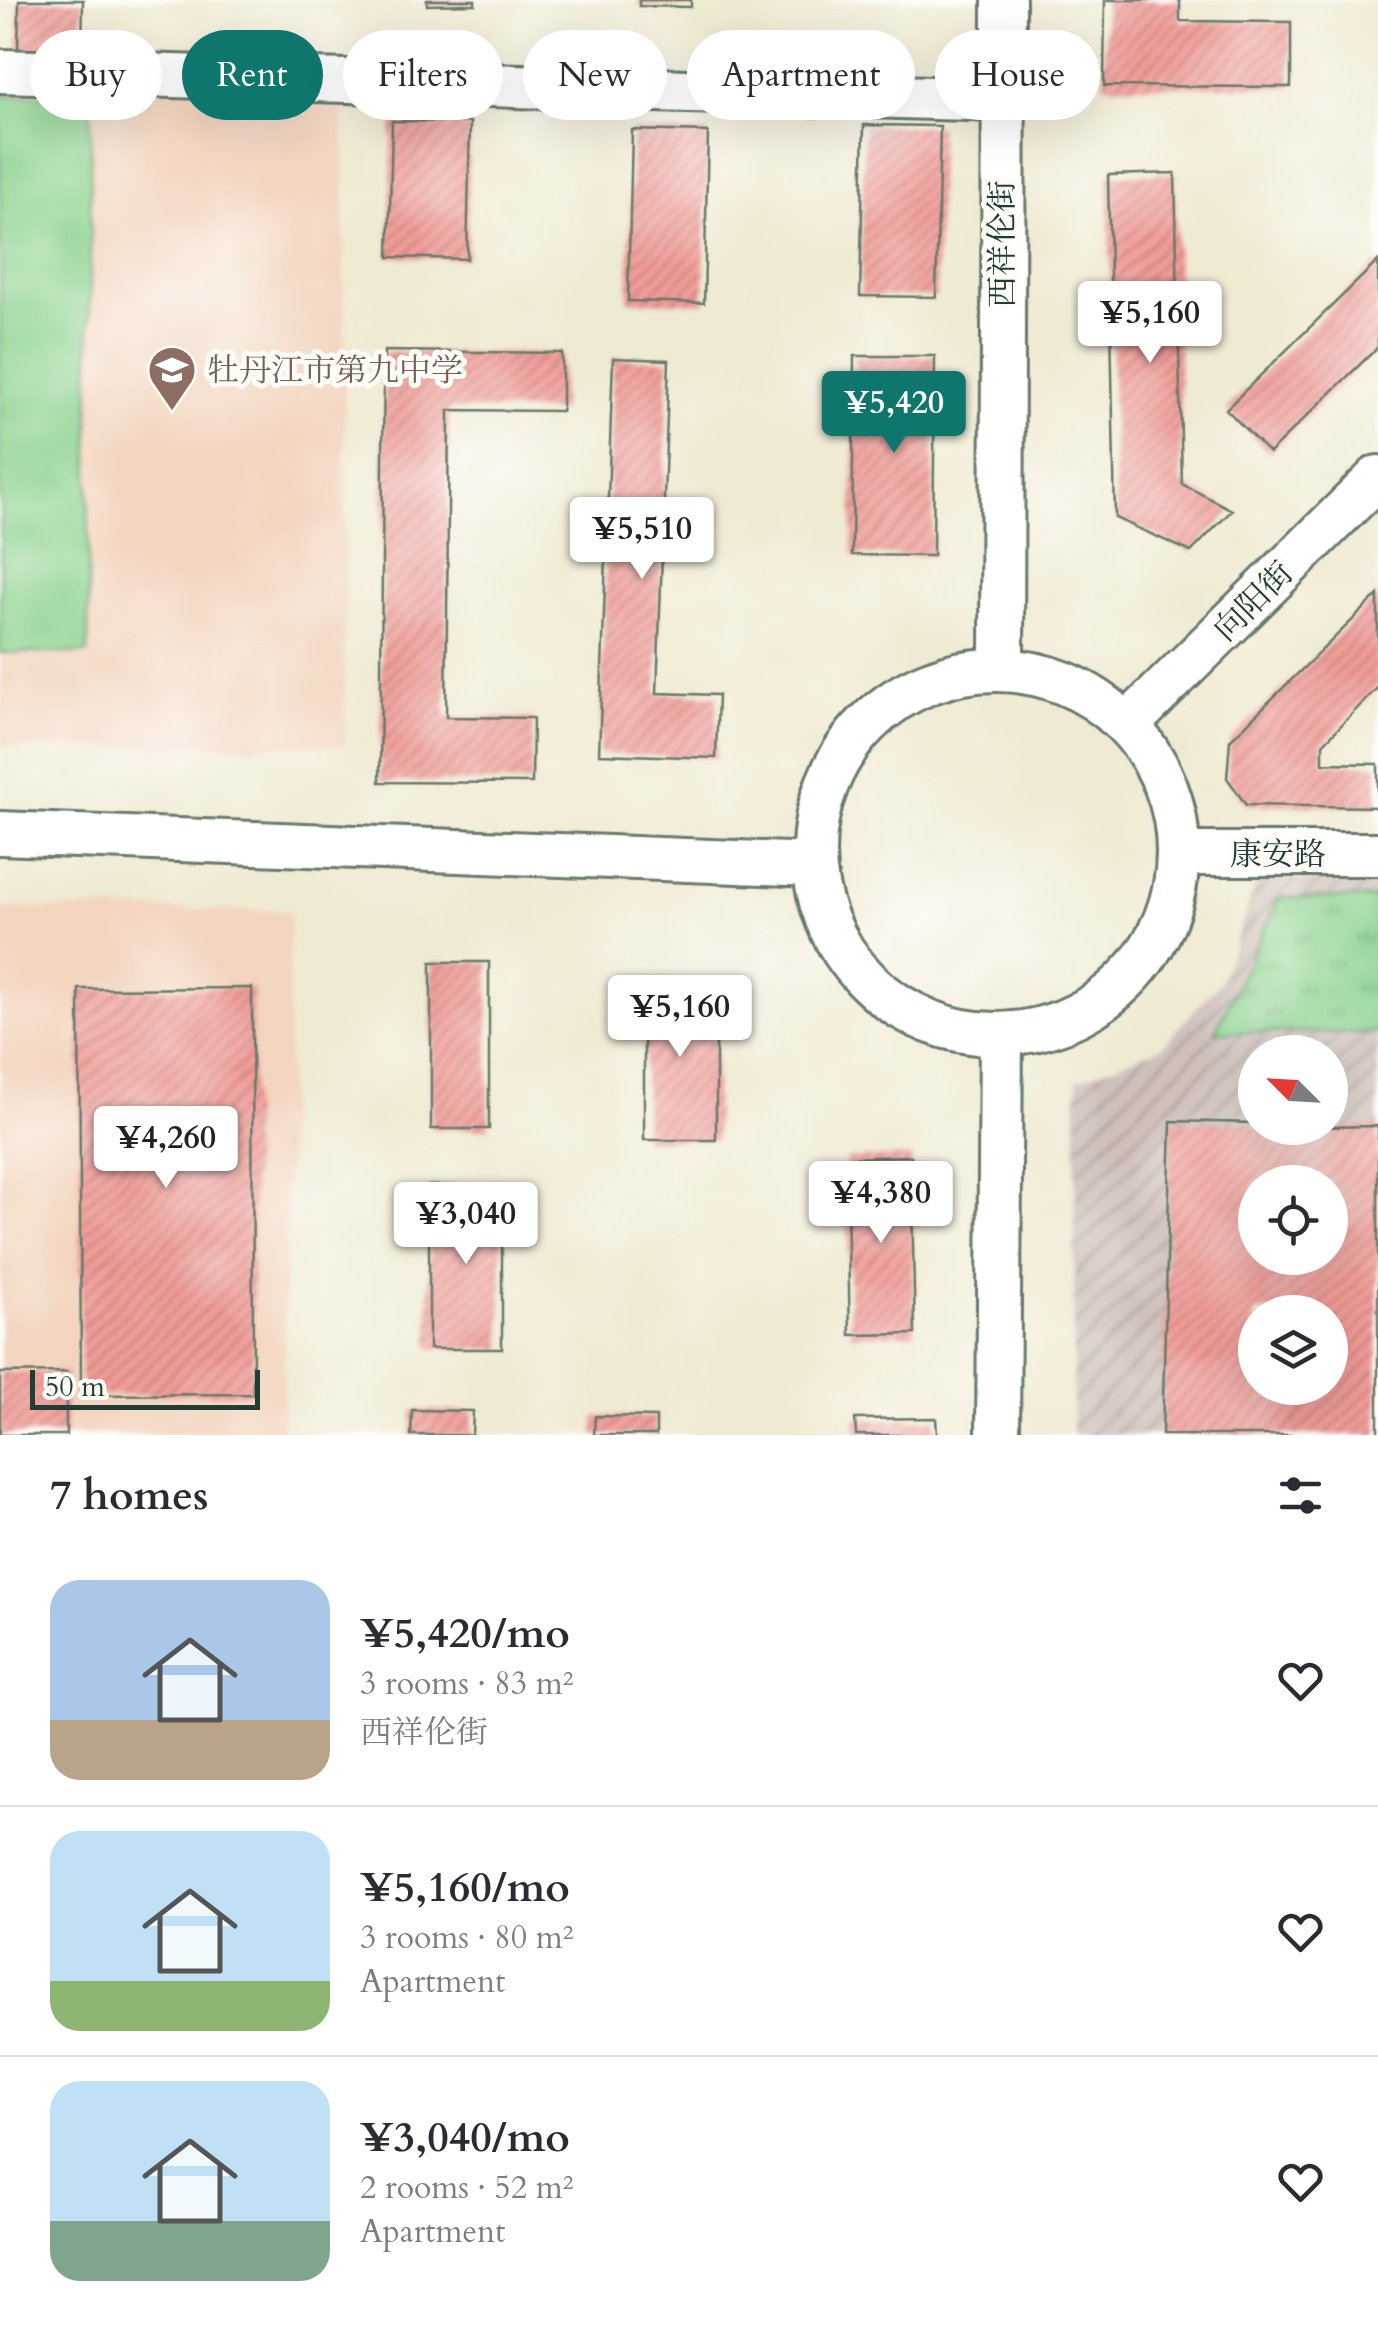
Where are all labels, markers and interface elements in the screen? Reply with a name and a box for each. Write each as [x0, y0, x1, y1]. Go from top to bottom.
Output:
chip: Buy [30, 30, 162, 120]
chip: Rent [182, 30, 323, 120]
chip: Filters [343, 30, 503, 120]
chip: New [523, 30, 667, 120]
chip: Apartment [687, 30, 915, 120]
chip: House [935, 30, 1100, 120]
street label: 西祥伦街 [981, 180, 1025, 308]
pin: ¥5,160 [1069, 281, 1231, 366]
text: ¥5,160 [1100, 291, 1200, 335]
school or university icon: 牡丹江市第九中学 [146, 344, 198, 412]
place label: 牡丹江市第九中学 [207, 349, 463, 393]
pin: ¥5,420 [813, 371, 975, 456]
text: ¥5,420 [844, 381, 944, 425]
pin: ¥5,510 [561, 497, 723, 582]
text: ¥5,510 [592, 507, 692, 551]
street label: 向阳街 [1204, 552, 1303, 651]
street label: 康安路 [1230, 833, 1326, 877]
pin: ¥5,160 [599, 975, 761, 1060]
text: ¥5,160 [630, 985, 730, 1029]
north arrow [1238, 1035, 1348, 1145]
map controls [1238, 1035, 1348, 1405]
pin: ¥4,260 [85, 1106, 247, 1191]
text: ¥4,260 [116, 1116, 216, 1160]
pin: ¥4,380 [800, 1161, 962, 1246]
button: locate [1238, 1165, 1348, 1275]
text: ¥4,380 [831, 1171, 931, 1215]
pin: ¥3,040 [385, 1182, 547, 1267]
text: ¥3,040 [416, 1192, 516, 1236]
button: layers [1238, 1295, 1348, 1405]
scale bar [30, 1365, 260, 1410]
text: 50 m [45, 1368, 105, 1406]
text: 7 homes [50, 1467, 208, 1524]
icon: filters [1273, 1468, 1328, 1523]
text: ¥5,420/mo [360, 1605, 570, 1662]
icon: home [130, 1620, 250, 1740]
icon: heart [1273, 1653, 1328, 1708]
text: 3 rooms · 83 m² [360, 1662, 573, 1706]
text: 西祥伦街 [360, 1711, 488, 1755]
text: ¥5,160/mo [360, 1859, 570, 1916]
icon: home [130, 1871, 250, 1991]
icon: heart [1273, 1904, 1328, 1959]
text: 3 rooms · 80 m² [360, 1916, 573, 1960]
text: Apartment [360, 1960, 505, 2004]
text: ¥3,040/mo [360, 2109, 570, 2166]
icon: home [130, 2121, 250, 2241]
icon: heart [1273, 2154, 1328, 2209]
text: 2 rooms · 52 m² [360, 2166, 573, 2210]
text: Apartment [360, 2210, 505, 2254]

